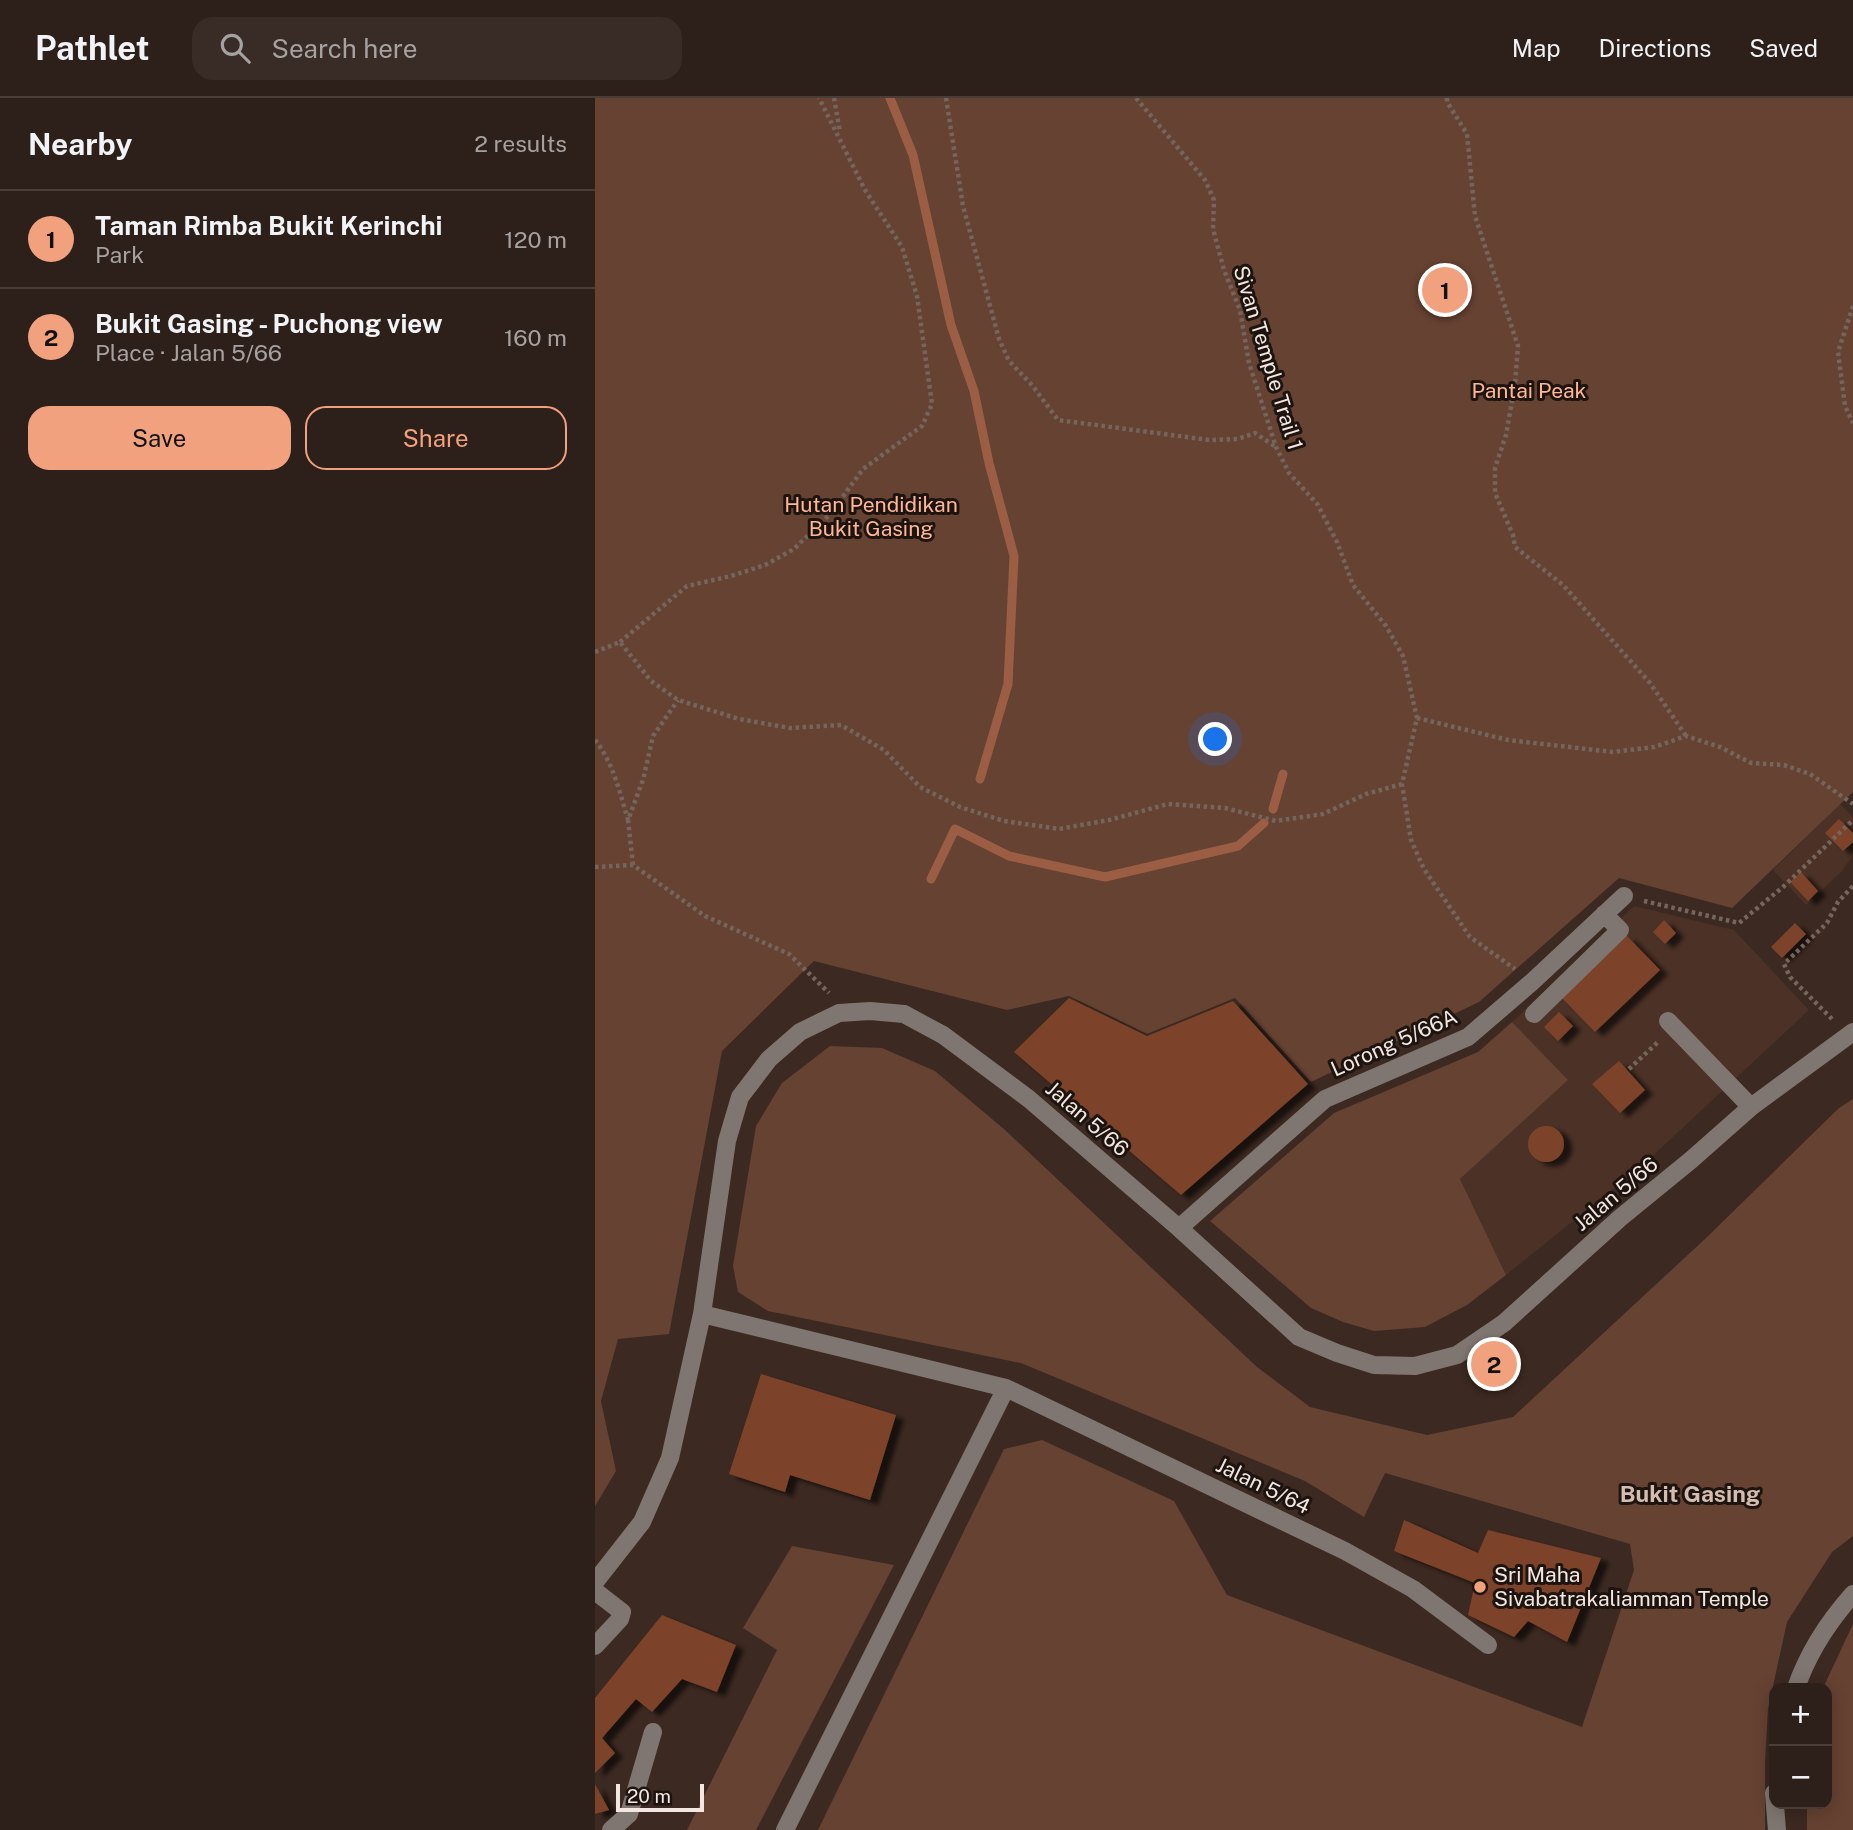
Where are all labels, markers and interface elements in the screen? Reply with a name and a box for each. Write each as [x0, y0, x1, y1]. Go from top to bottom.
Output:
search box [192, 17, 682, 80]
text: Pathlet [35, 29, 150, 67]
icon: search [216, 29, 254, 67]
text: Search here [272, 33, 418, 64]
text: Map [1512, 34, 1561, 62]
text: Directions [1599, 34, 1711, 62]
text: Saved [1749, 34, 1818, 62]
text: Nearby [28, 126, 132, 162]
text: 2 results [474, 130, 567, 157]
text: Taman Rimba Bukit Kerinchi [95, 210, 443, 241]
text: 1 [46, 226, 56, 253]
text: 120 m [504, 226, 567, 253]
text: Park [95, 241, 144, 268]
street label: Sivan Temple Trail 1 [1229, 263, 1308, 453]
pin: 1 [1422, 264, 1468, 316]
text: Bukit Gasing - Puchong view [95, 308, 442, 339]
text: 2 [44, 324, 58, 351]
text: 160 m [504, 324, 567, 351]
text: Place · Jalan 5/66 [95, 339, 282, 366]
park label: Pantai Peak [1472, 378, 1587, 403]
button: Save [28, 406, 291, 470]
button: Share [305, 406, 567, 470]
park label: Hutan Pendidikan Bukit Gasing [784, 492, 958, 541]
your location [1198, 722, 1232, 756]
street label: Lorong 5/66A [1327, 1004, 1461, 1082]
street label: Jalan 5/66 [1041, 1076, 1134, 1161]
street label: Jalan 5/66 [1569, 1151, 1663, 1236]
pin: 2 [1471, 1338, 1517, 1390]
street label: Jalan 5/64 [1212, 1452, 1315, 1519]
district label: Bukit Gasing [1620, 1480, 1760, 1507]
place label: Sri Maha Sivabatrakaliamman Temple [1494, 1562, 1769, 1611]
marker: Sri Maha Sivabatrakaliamman Temple [1472, 1579, 1488, 1595]
map controls [1769, 1683, 1832, 1809]
button: + [1769, 1683, 1832, 1746]
button: − [1769, 1746, 1832, 1809]
scale bar [616, 1781, 703, 1813]
text: 20 m [627, 1785, 671, 1807]

